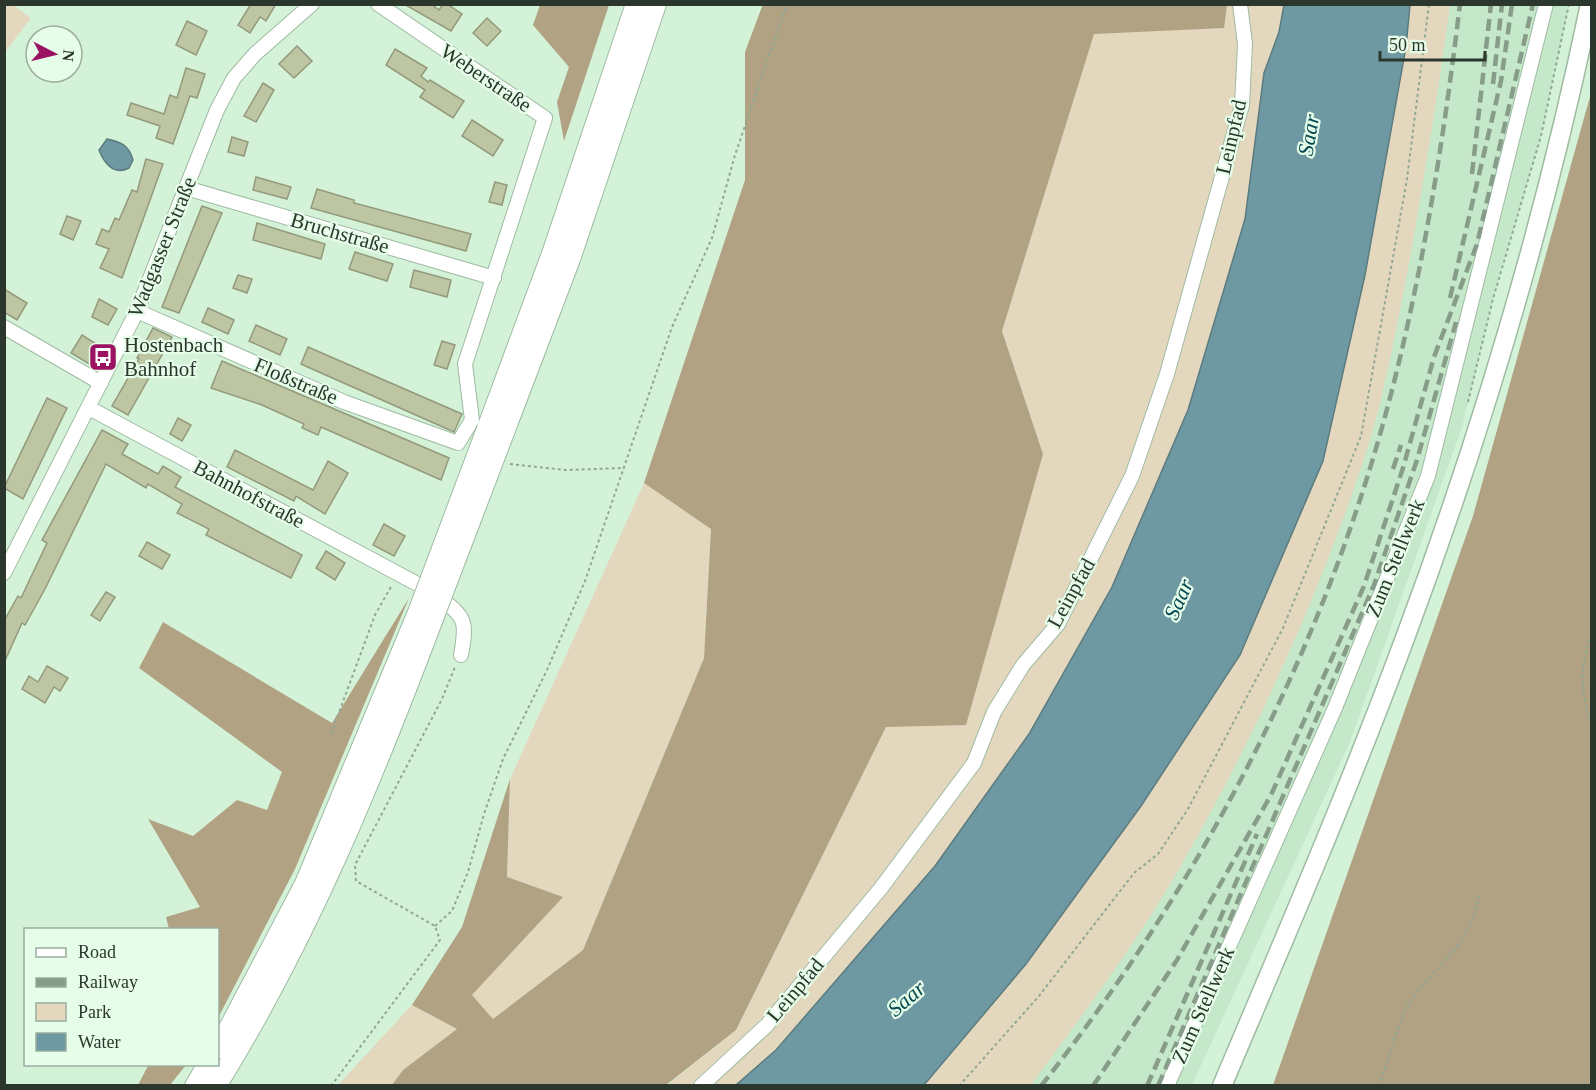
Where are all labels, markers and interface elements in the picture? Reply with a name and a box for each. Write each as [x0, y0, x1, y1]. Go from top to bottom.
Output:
north arrow [24, 24, 84, 84]
scale bar [1380, 24, 1485, 62]
text: 50 m [1389, 35, 1426, 55]
street label: Weberstraße [436, 39, 536, 117]
text: N [59, 49, 78, 63]
street label: Leinpfad [1211, 97, 1251, 177]
water label: Saar [1293, 112, 1324, 158]
street label: Wadgasser Straße [123, 173, 201, 321]
street label: Bruchstraße [288, 207, 392, 259]
place label: Hostenbach Bahnhof [124, 333, 224, 381]
bus stop icon: Hostenbach Bahnhof [87, 341, 119, 373]
street label: Floßstraße [251, 353, 341, 409]
street label: Bahnhofstraße [189, 455, 309, 533]
street label: Zum Stellwerk [1360, 495, 1430, 621]
street label: Leinpfad [1042, 554, 1100, 632]
water label: Saar [1159, 575, 1199, 623]
legend [24, 928, 219, 1066]
text: Road [78, 942, 116, 962]
street label: Zum Stellwerk [1167, 942, 1240, 1067]
street label: Leinpfad [761, 953, 829, 1027]
text: Railway [78, 972, 138, 992]
water label: Saar [882, 975, 931, 1021]
text: Park [78, 1002, 111, 1022]
text: Water [78, 1032, 121, 1052]

